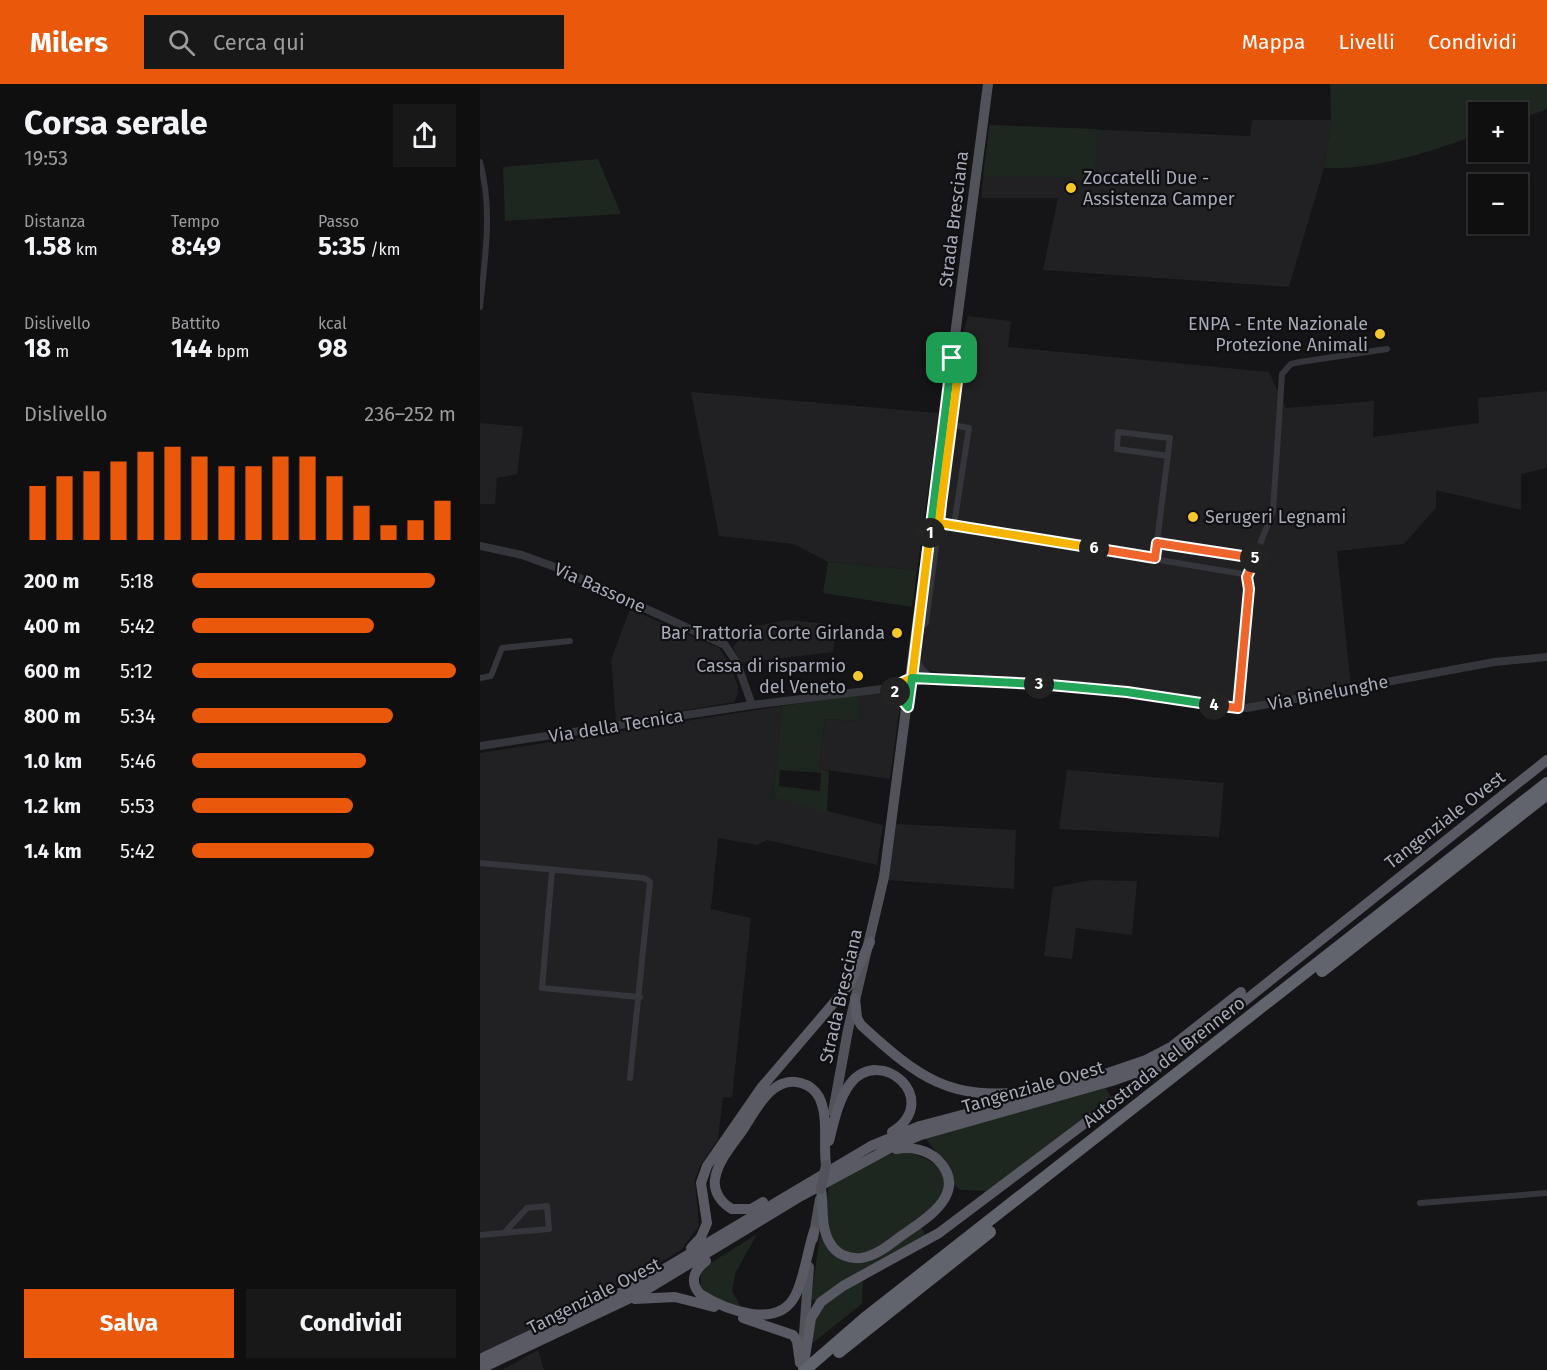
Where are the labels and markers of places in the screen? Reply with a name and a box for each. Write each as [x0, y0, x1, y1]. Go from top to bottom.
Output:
place label: Zoccatelli Due - Assistenza Camper [1083, 167, 1235, 210]
marker: Zoccatelli Due - Assistenza Camper [1064, 181, 1078, 195]
place label: ENPA - Ente Nazionale Protezione Animali [1188, 313, 1368, 356]
marker: ENPA - Ente Nazionale Protezione Animali [1373, 327, 1387, 341]
pin [926, 332, 977, 383]
place label: Serugeri Legnami [1205, 506, 1346, 528]
marker: Serugeri Legnami [1186, 510, 1200, 524]
pin: 1 [915, 518, 945, 548]
pin: 6 [1079, 533, 1109, 563]
pin: 5 [1240, 543, 1270, 573]
place label: Bar Trattoria Corte Girlanda [660, 622, 885, 644]
marker: Bar Trattoria Corte Girlanda [890, 626, 904, 640]
place label: Cassa di risparmio del Veneto [696, 655, 846, 698]
marker: Cassa di risparmio del Veneto [851, 669, 865, 683]
pin: 3 [1024, 669, 1054, 699]
pin: 2 [880, 677, 910, 707]
pin: 4 [1199, 690, 1229, 720]

